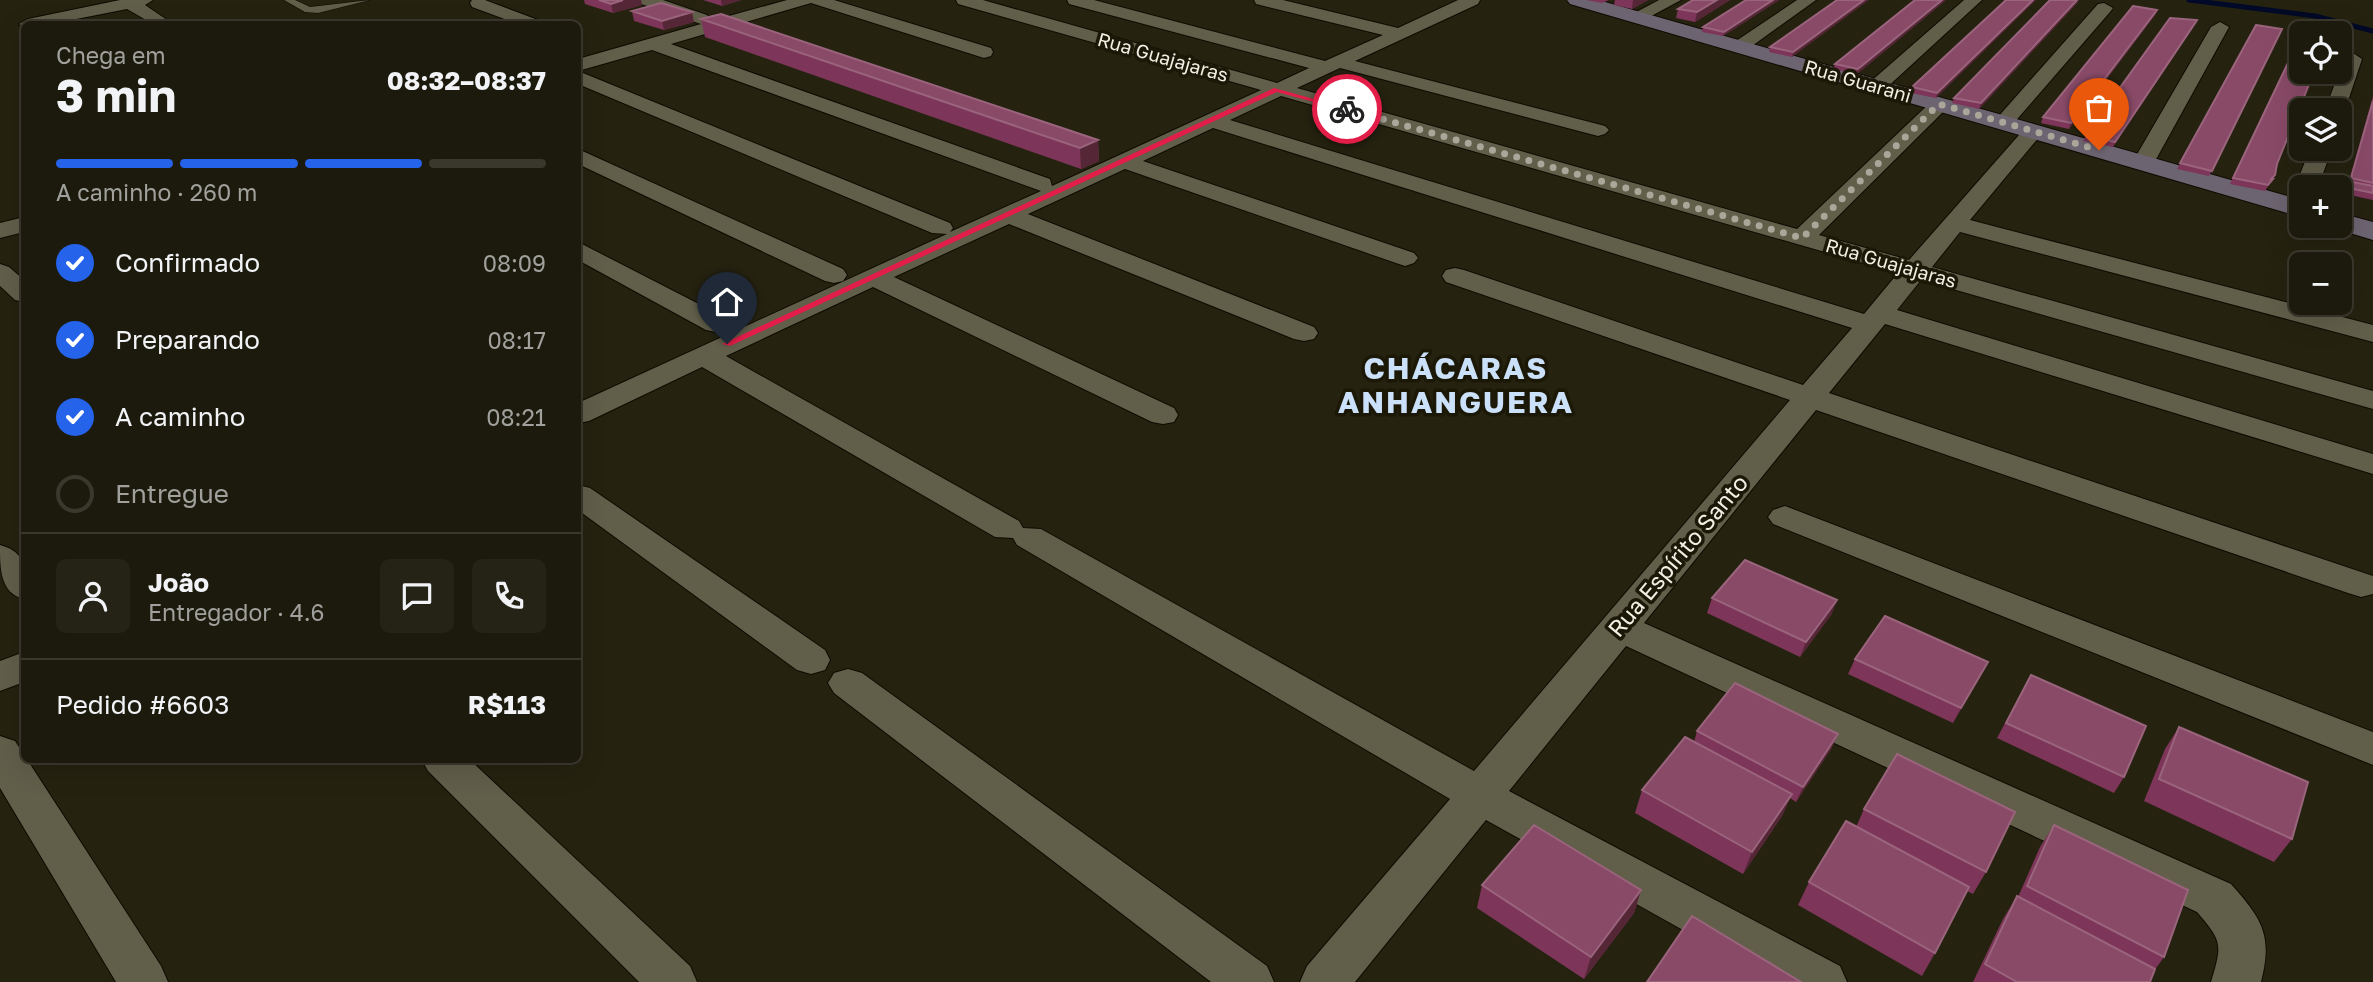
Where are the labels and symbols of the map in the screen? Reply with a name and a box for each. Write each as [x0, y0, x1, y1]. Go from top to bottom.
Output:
street label: Rua Guajajaras [1095, 27, 1231, 86]
street label: Rua Guarani [1802, 54, 1914, 107]
courier [1312, 74, 1382, 144]
pin [2069, 78, 2129, 150]
street label: Rua Guajajaras [1823, 233, 1959, 292]
pin [697, 272, 757, 344]
district label: CHÁCARAS ANHANGUERA [1338, 350, 1574, 420]
street label: Rua Espírito Santo [1601, 469, 1753, 642]

